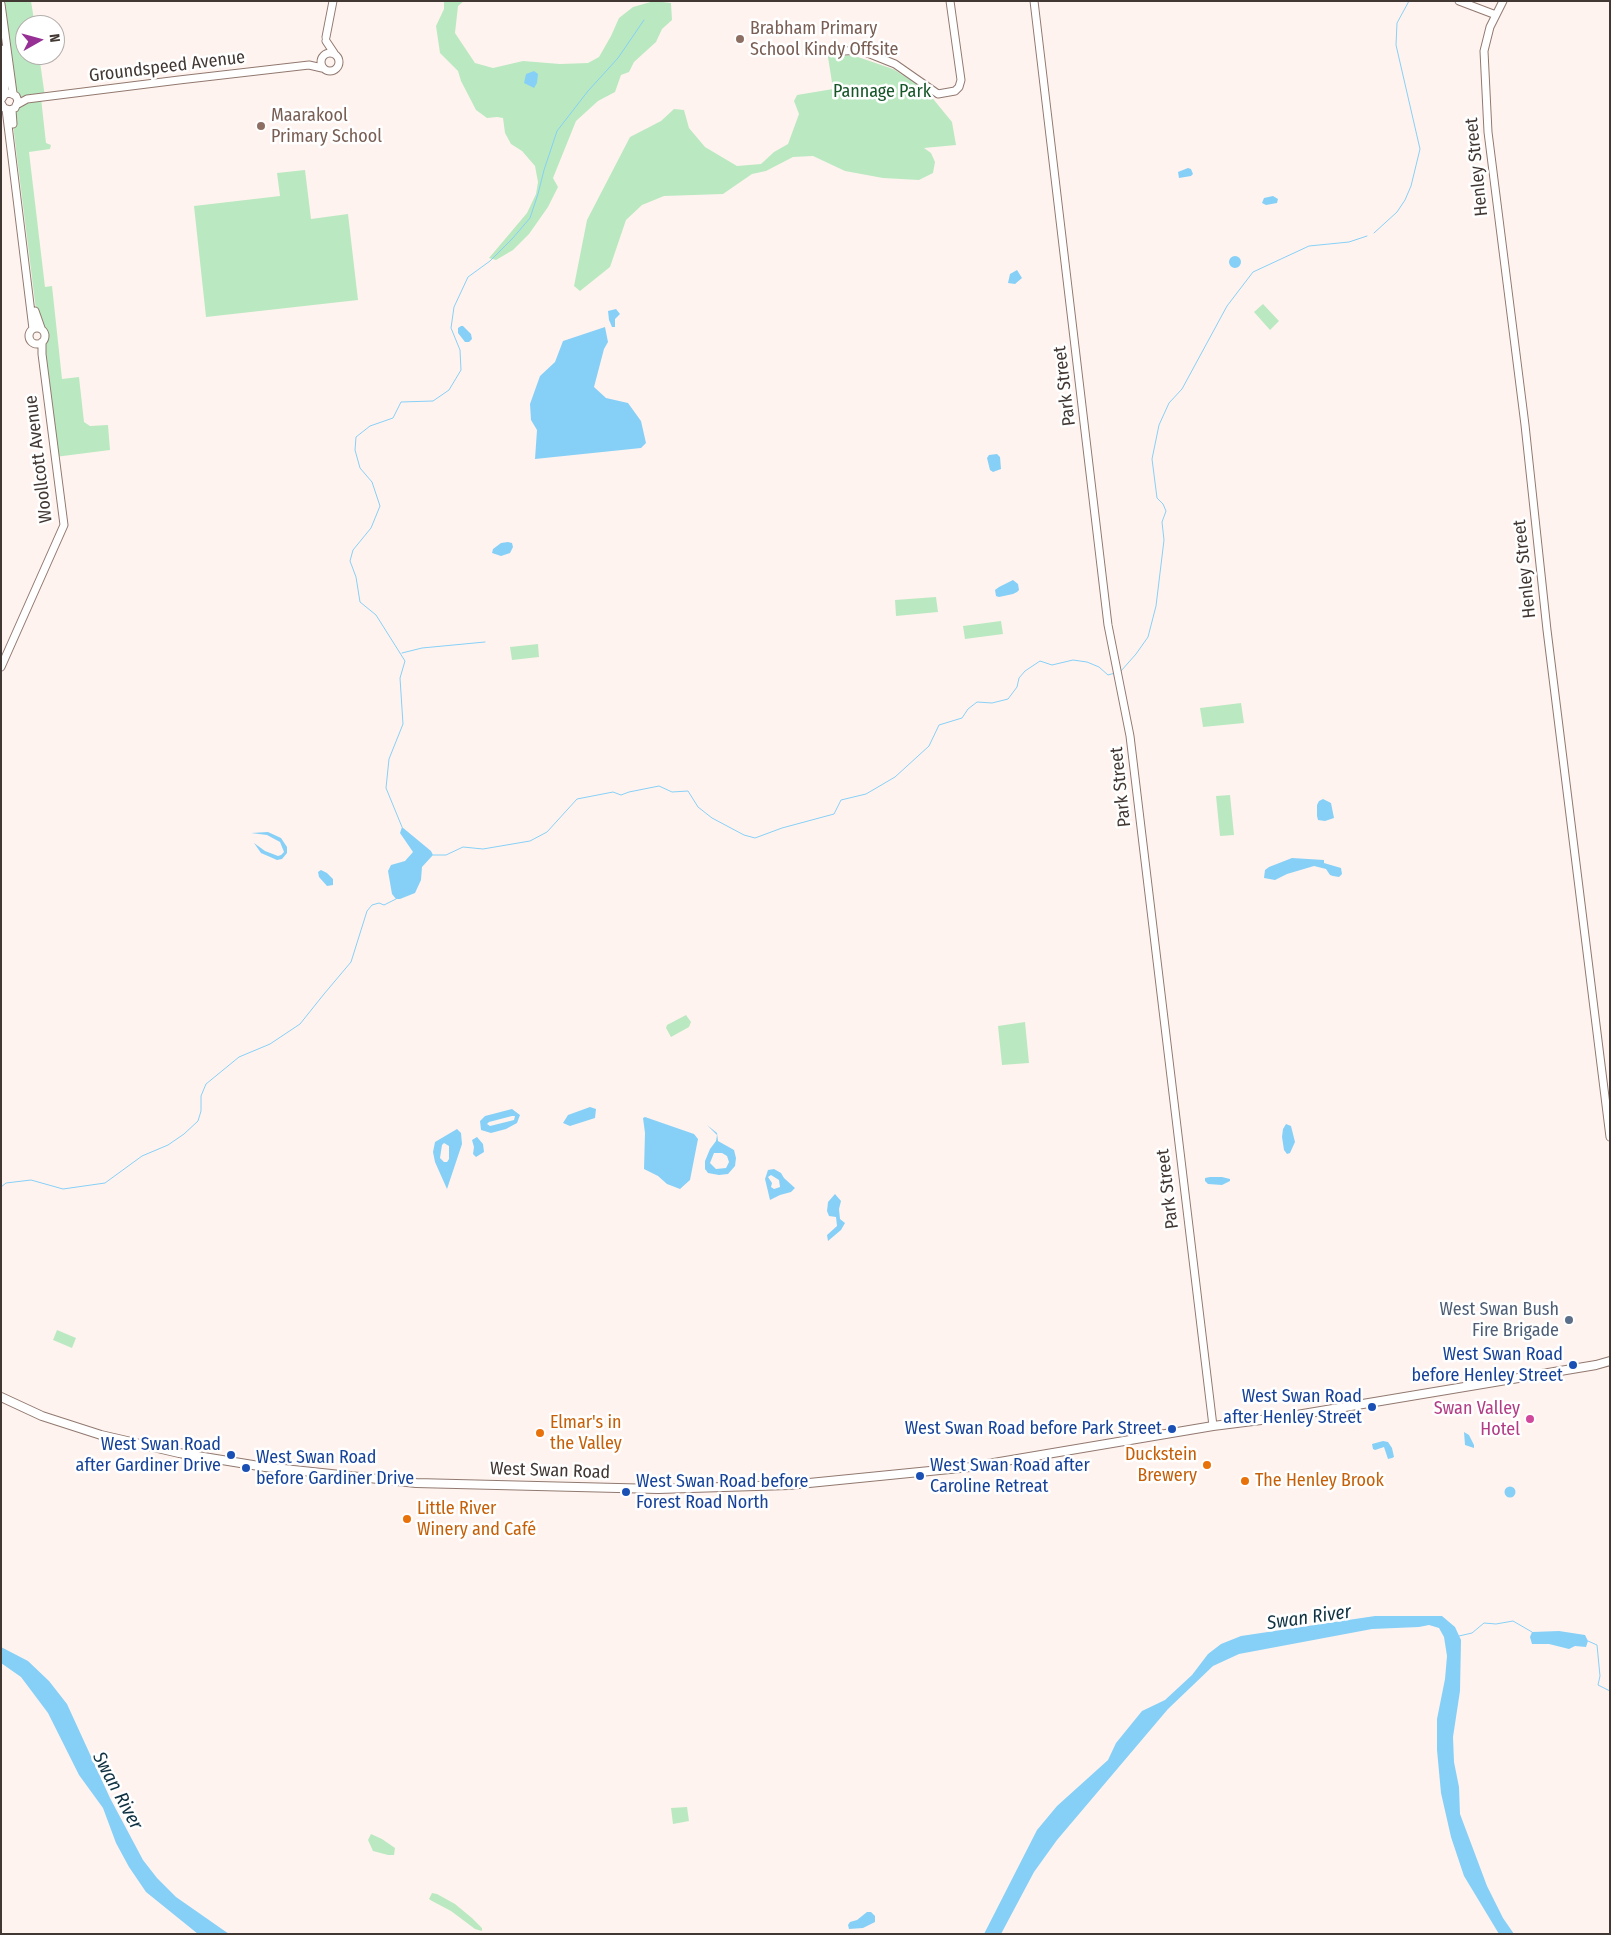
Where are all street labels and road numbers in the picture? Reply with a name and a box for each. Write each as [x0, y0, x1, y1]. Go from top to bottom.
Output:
street label: Groundspeed Avenue [88, 47, 246, 87]
street label: Henley Street [1461, 116, 1493, 218]
street label: Park Street [1049, 345, 1081, 427]
street label: Woollcott Avenue [20, 394, 58, 524]
street label: Henley Street [1509, 518, 1541, 620]
street label: Park Street [1106, 746, 1136, 828]
street label: Park Street [1152, 1148, 1184, 1230]
street label: West Swan Road [489, 1458, 611, 1484]

